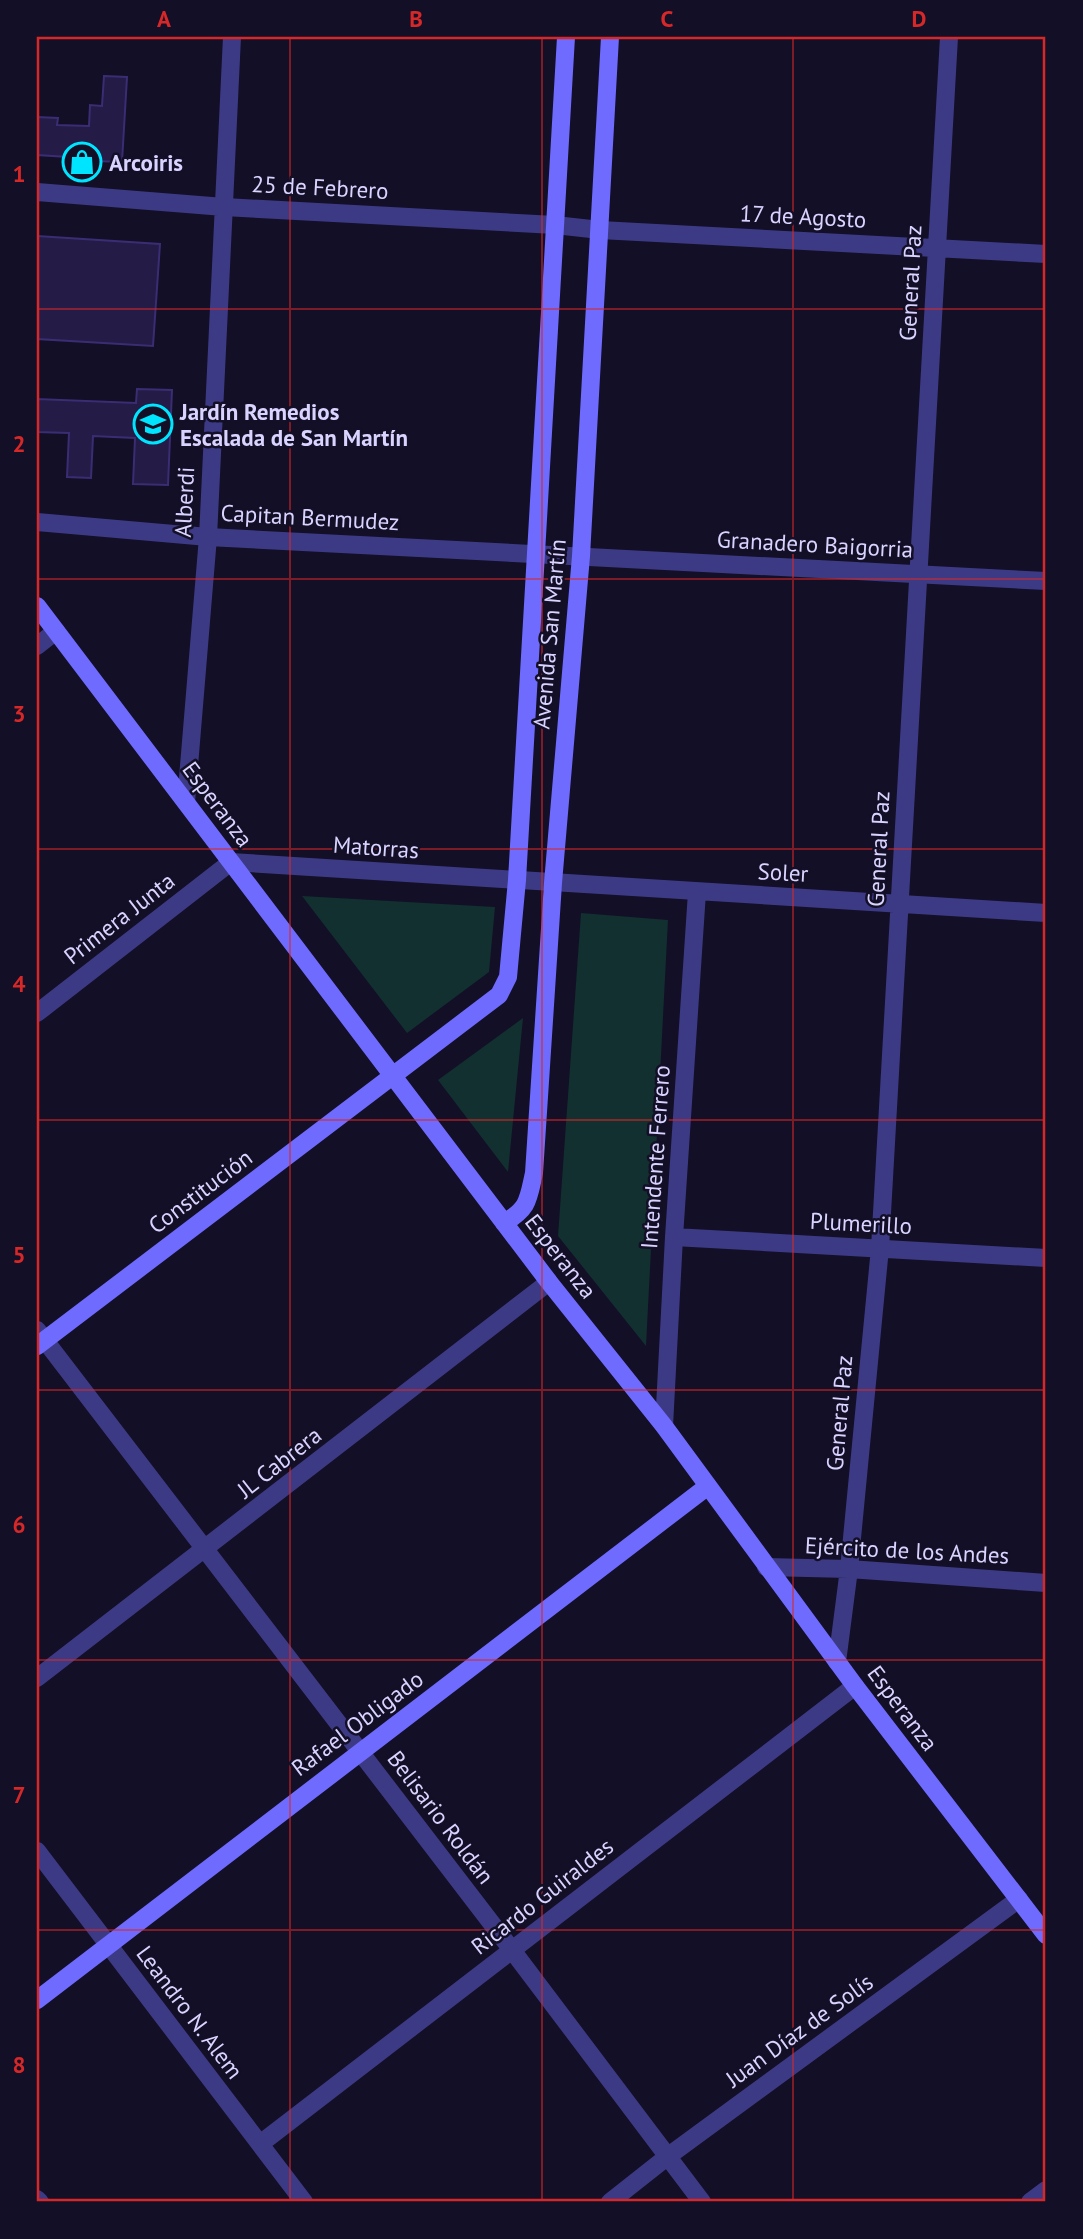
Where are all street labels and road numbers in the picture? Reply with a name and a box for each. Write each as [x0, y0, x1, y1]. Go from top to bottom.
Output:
street label: 25 de Febrero [251, 169, 389, 205]
street label: 17 de Agosto [739, 198, 867, 234]
street label: General Paz [892, 224, 928, 342]
street label: Alberdi [168, 466, 200, 538]
street label: Capitan Bermudez [220, 498, 400, 536]
street label: Granadero Baigorria [716, 524, 914, 564]
street label: Avenida San Martín [526, 538, 572, 730]
street label: Esperanza [176, 755, 260, 853]
street label: General Paz [860, 790, 896, 908]
street label: Matorras [332, 830, 420, 864]
street label: Soler [757, 856, 809, 888]
street label: Primera Junta [58, 866, 180, 970]
street label: Intendente Ferrero [634, 1064, 676, 1250]
street label: Constitución [142, 1143, 258, 1239]
street label: Plumerillo [809, 1206, 913, 1240]
street label: Esperanza [519, 1208, 603, 1304]
street label: General Paz [820, 1354, 858, 1472]
street label: JL Cabrera [230, 1420, 327, 1505]
street label: Ejército de los Andes [804, 1530, 1010, 1570]
street label: Esperanza [861, 1659, 945, 1757]
street label: Rafael Obligado [285, 1664, 429, 1782]
street label: Belisario Roldán [381, 1745, 501, 1889]
street label: Ricardo Guiraldes [465, 1831, 619, 1961]
street label: Leandro N. Alem [130, 1940, 250, 2084]
street label: Juan Díaz de Solís [719, 1967, 878, 2094]

